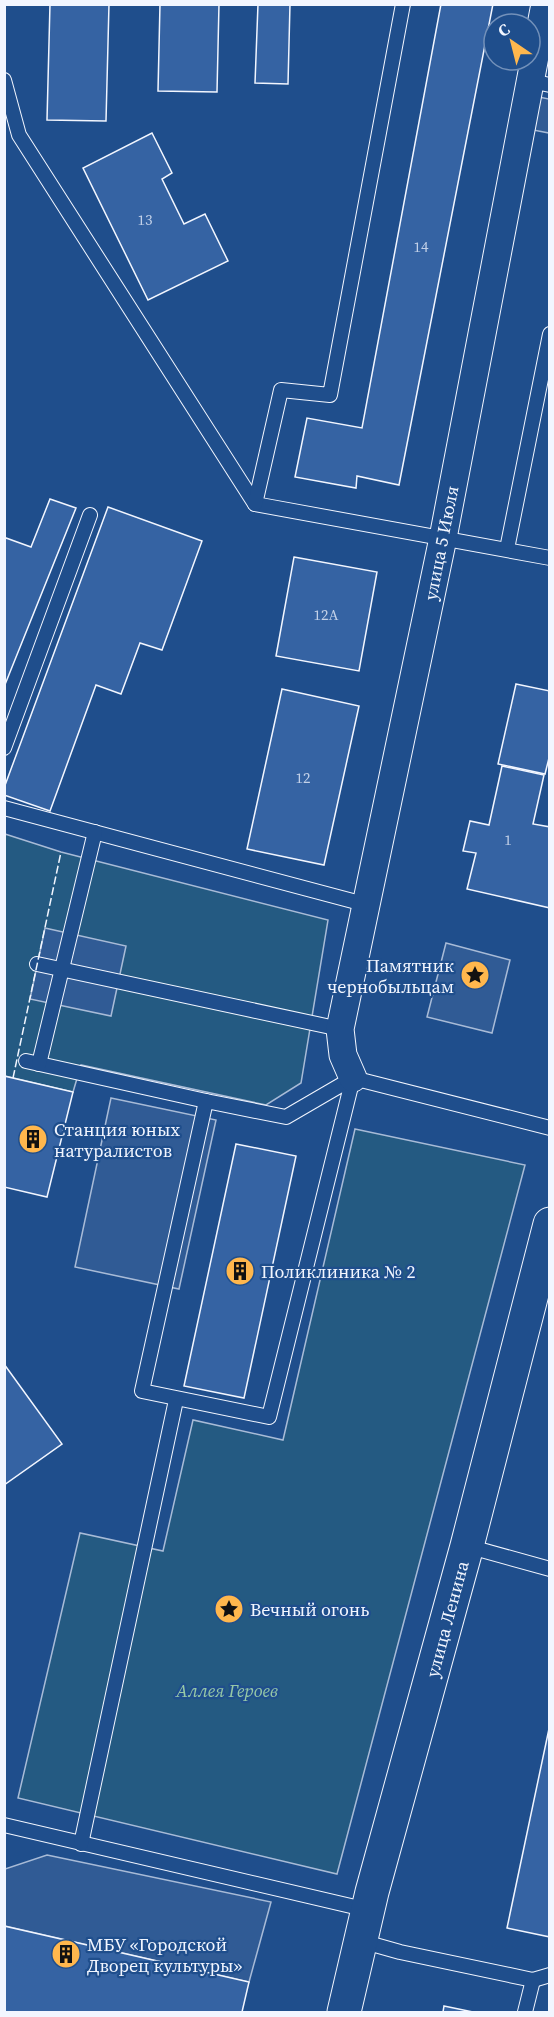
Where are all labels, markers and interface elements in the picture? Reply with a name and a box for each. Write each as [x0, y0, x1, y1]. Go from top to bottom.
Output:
north arrow [482, 12, 542, 72]
text: С [493, 18, 514, 42]
house number: 13 [137, 209, 153, 230]
house number: 14 [413, 236, 429, 257]
street label: улица 5 Июля [418, 483, 464, 603]
house number: 12А [314, 604, 339, 625]
house number: 12 [295, 767, 311, 788]
house number: 1 [504, 829, 512, 850]
place label: Памятник чернобыльцам [327, 953, 454, 999]
place icon: Памятник чернобыльцам [459, 959, 491, 991]
place label: Станция юных натуралистов [54, 1117, 180, 1163]
building icon: Станция юных натуралистов [17, 1123, 49, 1155]
building icon: Поликлиника № 2 [224, 1255, 256, 1287]
place label: Поликлиника № 2 [261, 1259, 415, 1284]
street label: улица Ленина [419, 1557, 475, 1680]
place icon: Вечный огонь [213, 1593, 245, 1625]
place label: Вечный огонь [250, 1597, 369, 1622]
park label: Аллея Героев [175, 1678, 278, 1703]
place label: МБУ «Городской Дворец культуры» [87, 1932, 242, 1978]
building icon: МБУ «Городской Дворец культуры» [50, 1938, 82, 1970]

